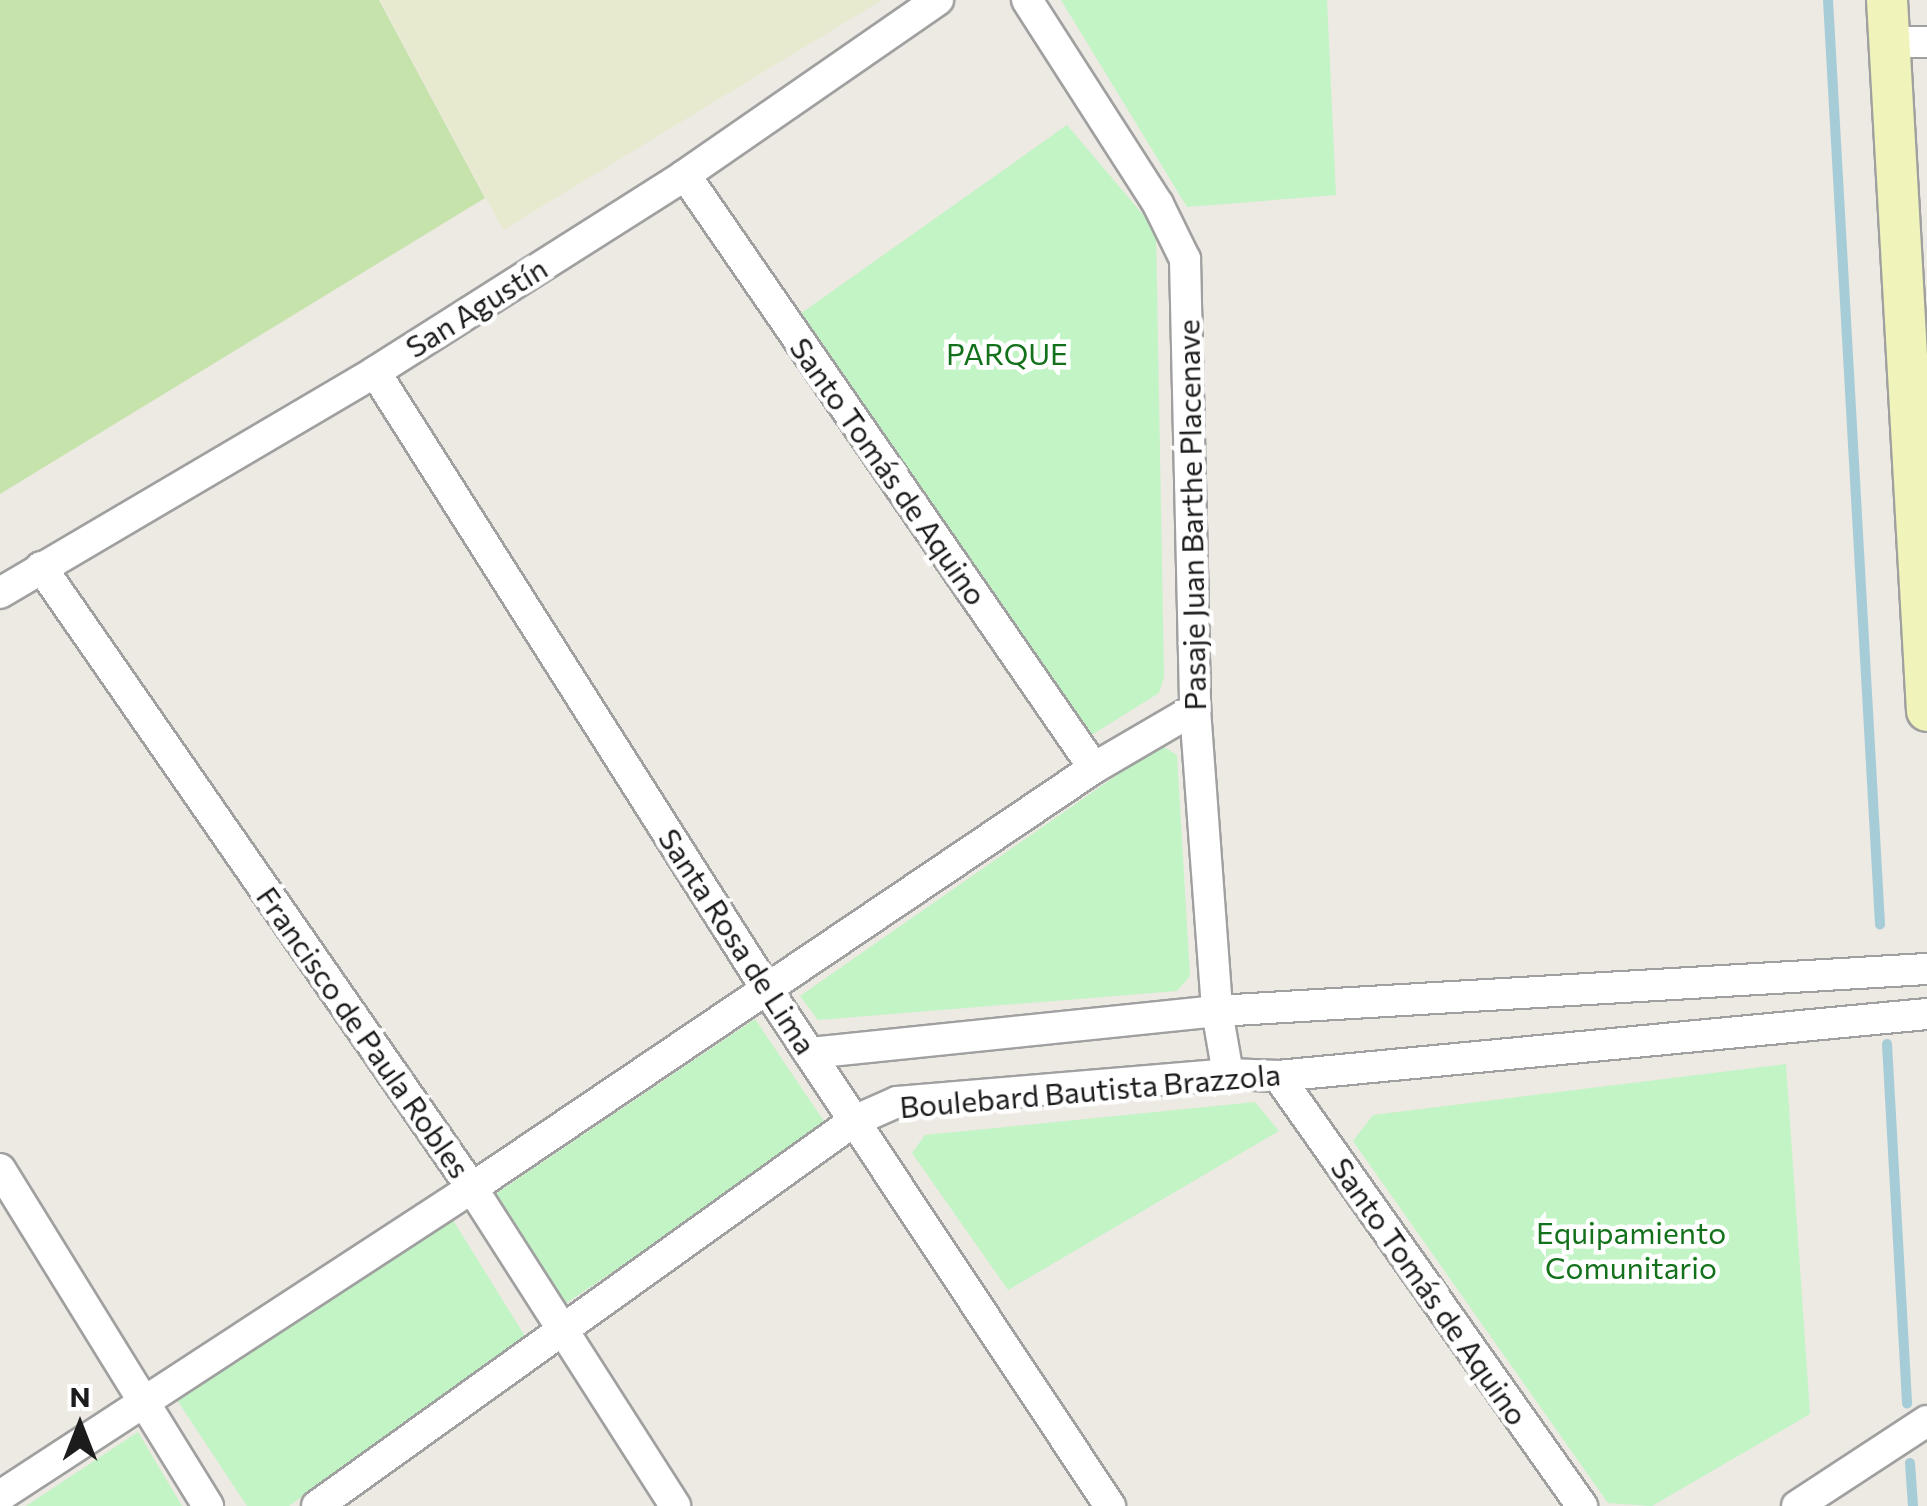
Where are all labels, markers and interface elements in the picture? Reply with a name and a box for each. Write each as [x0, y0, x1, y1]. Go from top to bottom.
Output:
street label: San Agustín [399, 249, 553, 365]
street label: Pasaje Juan Barthe Placenave [1170, 319, 1212, 711]
street label: Santo Tomás de Aquino [783, 330, 995, 612]
park label: PARQUE [946, 335, 1068, 371]
street label: Santa Rosa de Lima [652, 821, 824, 1061]
street label: Francisco de Paula Robles [250, 879, 478, 1185]
street label: Boulebard Bautista Brazzola [898, 1055, 1282, 1125]
street label: Santo Tomás de Aquino [1324, 1150, 1536, 1432]
park label: Equipamiento Comunitario [1536, 1214, 1726, 1284]
north arrow [30, 1376, 130, 1476]
text: N [70, 1379, 91, 1413]

